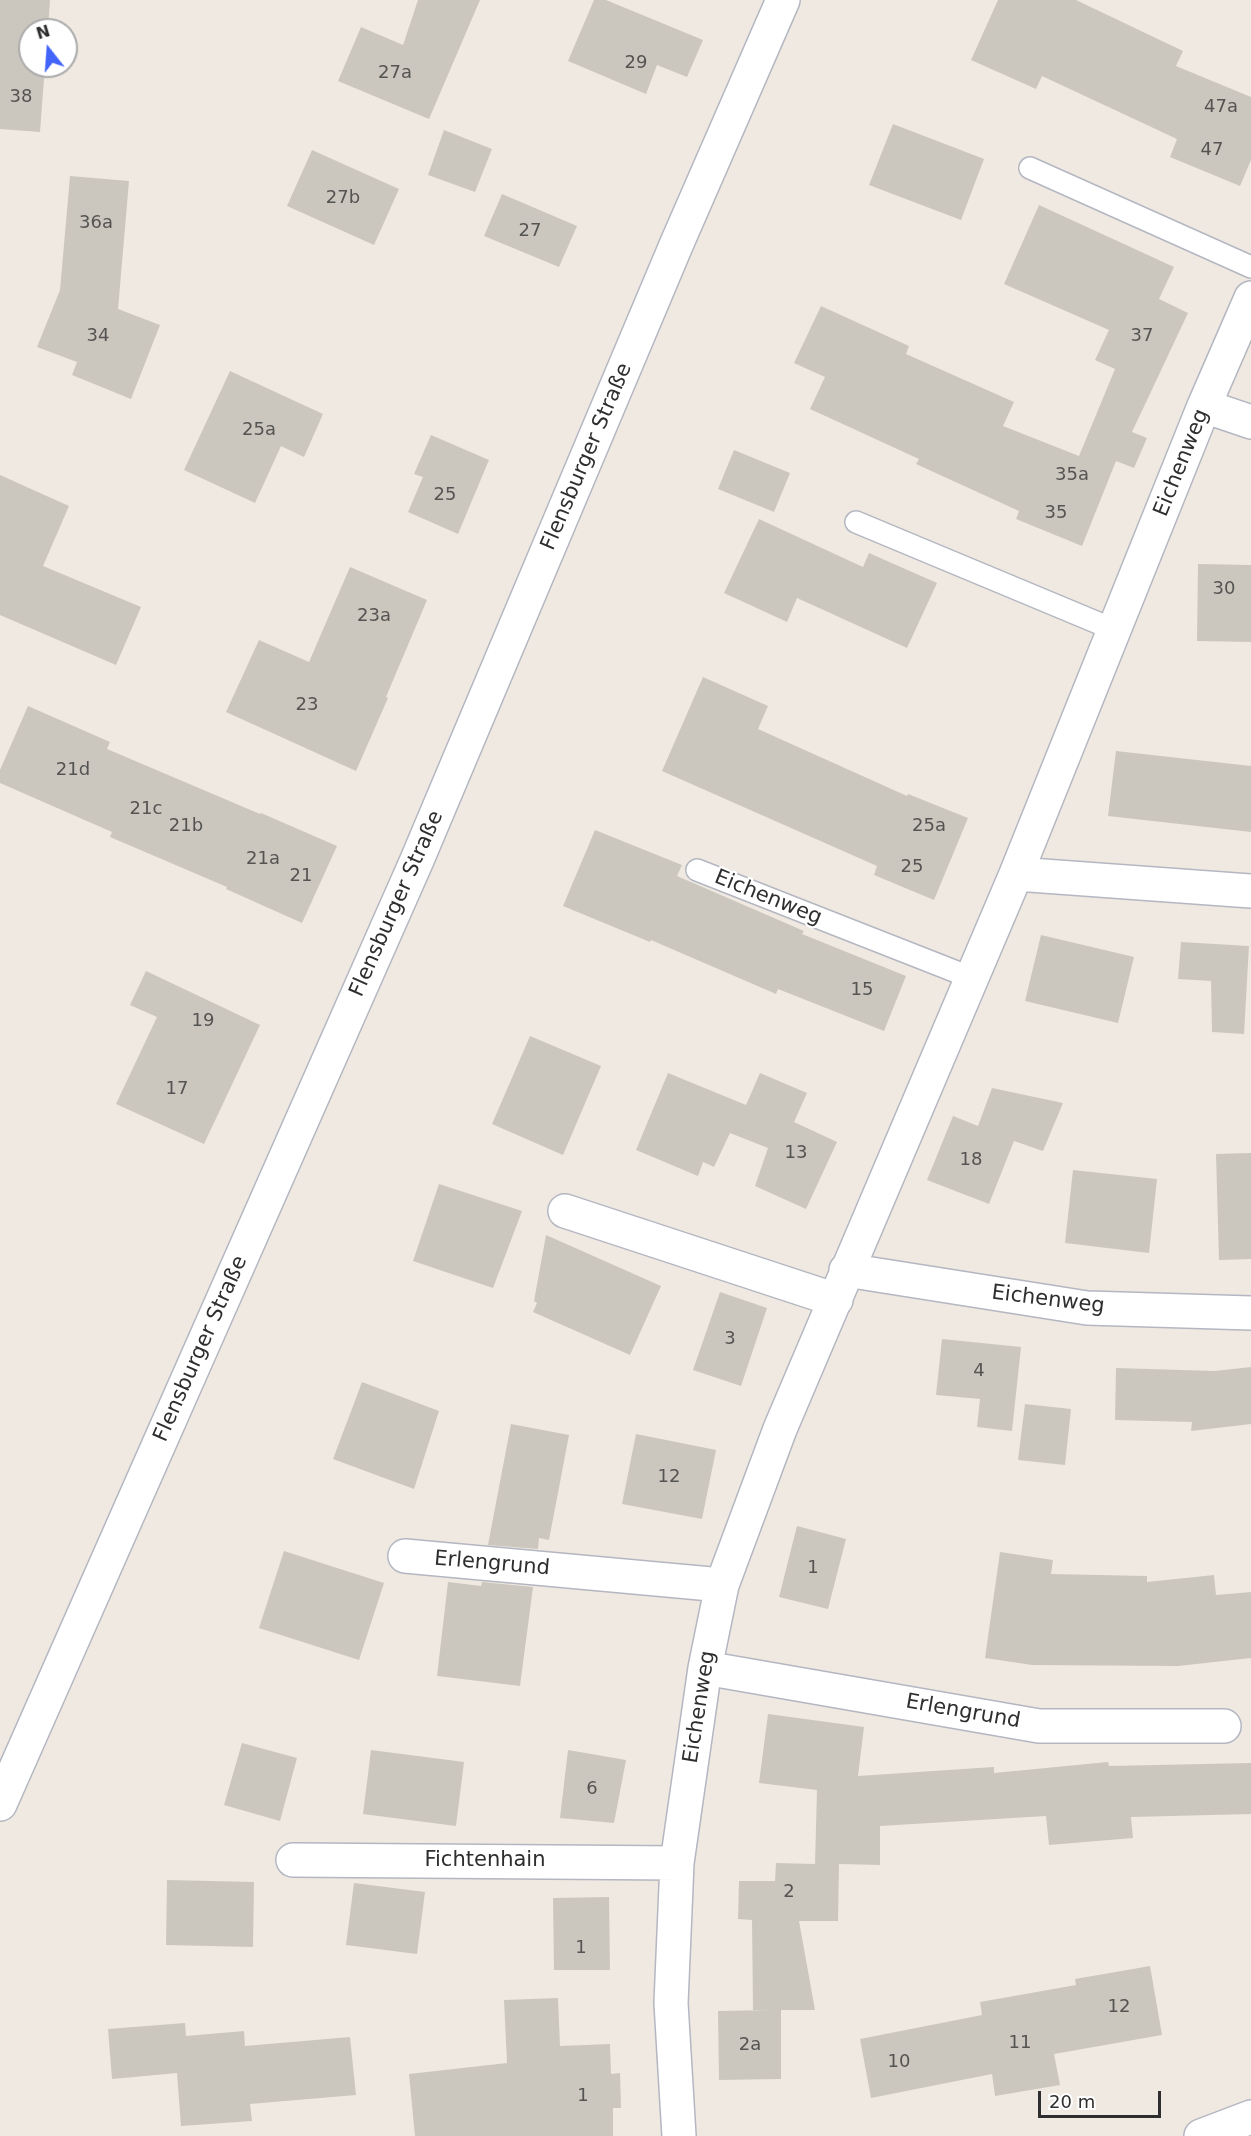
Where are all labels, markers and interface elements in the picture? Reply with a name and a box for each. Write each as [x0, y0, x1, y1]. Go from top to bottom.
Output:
north arrow [18, 18, 78, 78]
text: N [34, 21, 52, 43]
house number: 29 [625, 52, 647, 74]
house number: 27a [378, 62, 412, 84]
house number: 38 [10, 86, 32, 108]
house number: 47a [1204, 96, 1238, 118]
house number: 47 [1201, 139, 1223, 161]
house number: 27b [326, 187, 360, 209]
house number: 36a [79, 212, 113, 234]
house number: 27 [519, 220, 541, 242]
house number: 34 [87, 325, 109, 347]
house number: 37 [1131, 325, 1153, 347]
street label: Flensburger Straße [536, 360, 638, 554]
street label: Eichenweg [1149, 406, 1215, 520]
house number: 25a [242, 419, 276, 441]
house number: 35a [1055, 464, 1089, 486]
house number: 25 [434, 484, 456, 506]
house number: 35 [1045, 502, 1067, 524]
house number: 30 [1213, 578, 1235, 600]
house number: 23a [357, 605, 391, 627]
house number: 23 [296, 694, 318, 716]
house number: 21d [56, 759, 90, 781]
house number: 21c [130, 798, 162, 820]
street label: Flensburger Straße [345, 807, 449, 1001]
house number: 21b [169, 815, 203, 837]
house number: 25a [912, 815, 946, 837]
house number: 21a [246, 848, 280, 870]
house number: 25 [901, 856, 923, 878]
house number: 21 [290, 865, 312, 887]
street label: Eichenweg [711, 865, 825, 931]
house number: 15 [851, 979, 873, 1001]
house number: 19 [192, 1010, 214, 1032]
house number: 17 [166, 1078, 188, 1100]
house number: 13 [785, 1142, 807, 1164]
house number: 18 [960, 1149, 982, 1171]
street label: Flensburger Straße [149, 1252, 253, 1446]
street label: Eichenweg [990, 1281, 1106, 1319]
house number: 3 [724, 1328, 736, 1350]
house number: 4 [973, 1360, 985, 1382]
house number: 12 [658, 1466, 680, 1488]
street label: Erlengrund [433, 1546, 551, 1582]
house number: 1 [807, 1557, 819, 1579]
street label: Eichenweg [679, 1649, 721, 1765]
street label: Erlengrund [904, 1690, 1022, 1734]
house number: 6 [586, 1778, 598, 1800]
street label: Fichtenhain [424, 1848, 546, 1874]
house number: 2 [783, 1881, 795, 1903]
house number: 1 [575, 1937, 587, 1959]
house number: 12 [1108, 1996, 1130, 2018]
house number: 11 [1009, 2032, 1031, 2054]
house number: 2a [739, 2034, 761, 2056]
house number: 10 [888, 2051, 910, 2073]
scale bar [1041, 2079, 1164, 2117]
house number: 1 [577, 2085, 589, 2107]
text: 20 m [1049, 2091, 1095, 2112]

